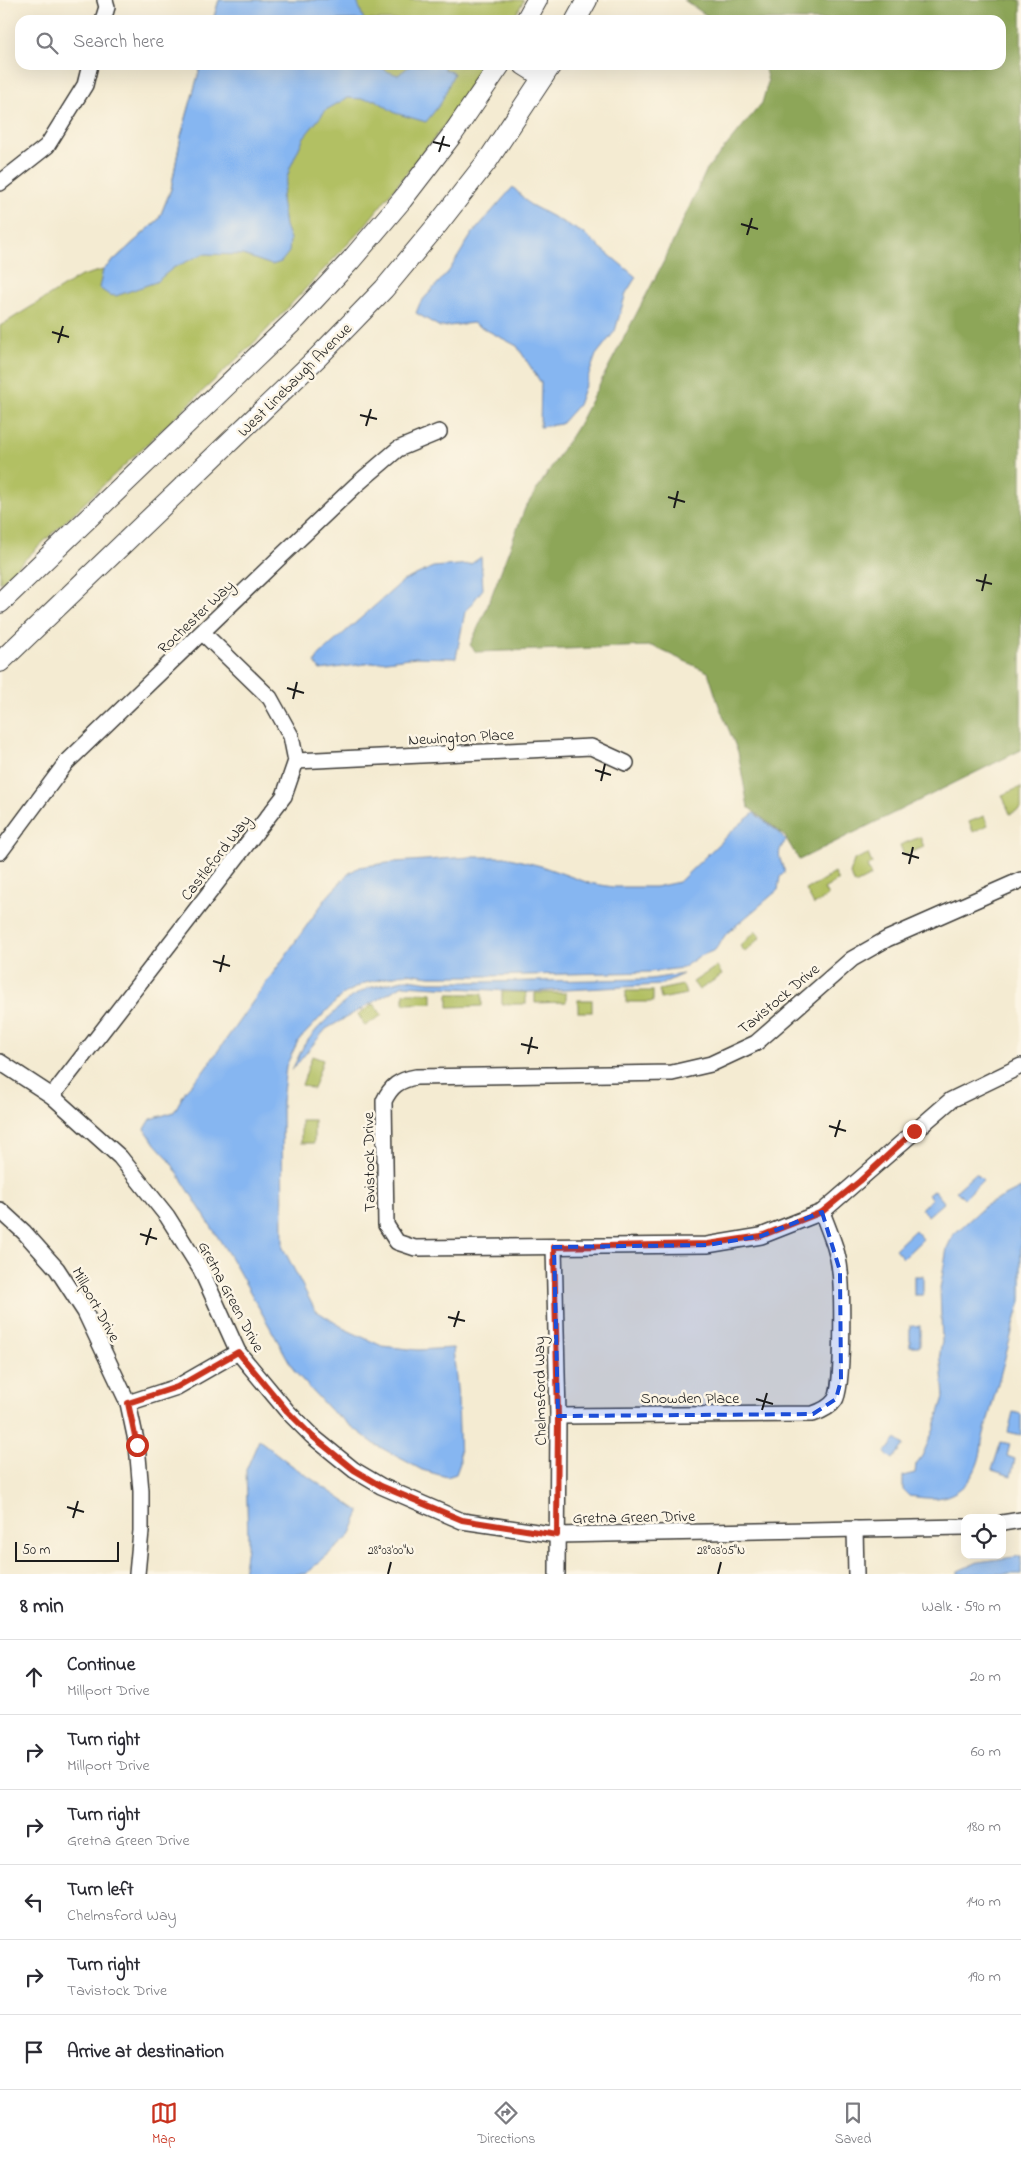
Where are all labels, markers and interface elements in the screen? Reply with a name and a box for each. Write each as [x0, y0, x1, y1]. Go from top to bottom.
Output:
search box [15, 15, 1006, 70]
icon: search [33, 29, 61, 57]
text: Search here [73, 29, 164, 56]
street label: West Linebaugh Avenue [233, 317, 359, 443]
street label: Rochester Way [153, 574, 240, 660]
street label: Newington Place [408, 723, 515, 753]
street label: Castleford Way [175, 810, 258, 906]
street label: Tavistock Drive [733, 958, 826, 1041]
street label: Tavistock Drive [357, 1111, 383, 1212]
route end [903, 1120, 926, 1143]
street label: Gretna Green Drive [191, 1237, 270, 1357]
street label: Millport Drive [65, 1263, 126, 1348]
street label: Chelmsford Way [528, 1336, 554, 1446]
street label: Snowden Place [641, 1387, 740, 1411]
route start [126, 1434, 149, 1457]
street label: Gretna Green Drive [572, 1505, 696, 1531]
map controls [961, 1514, 1006, 1559]
button: locate [961, 1514, 1006, 1559]
scale bar [15, 1539, 119, 1562]
text: 50 m [22, 1540, 50, 1561]
text: 28°03'00"N [368, 1542, 414, 1560]
text: 28°03'05"N [697, 1542, 745, 1560]
text: 8 min [20, 1592, 64, 1622]
text: Walk · 590 m [922, 1595, 1001, 1619]
text: Continue [67, 1652, 135, 1679]
icon: ahead [20, 1663, 48, 1691]
text: 20 m [970, 1665, 1001, 1689]
text: Millport Drive [67, 1679, 150, 1703]
text: Turn right [67, 1727, 140, 1754]
icon: right [20, 1738, 48, 1766]
text: 60 m [971, 1740, 1001, 1764]
text: Millport Drive [67, 1754, 150, 1778]
text: Turn right [67, 1802, 140, 1829]
icon: right [20, 1813, 48, 1841]
text: 180 m [967, 1815, 1001, 1839]
text: Gretna Green Drive [67, 1829, 190, 1853]
text: Turn left [67, 1877, 134, 1904]
icon: left [20, 1888, 48, 1916]
text: 140 m [966, 1890, 1001, 1914]
text: Chelmsford Way [67, 1904, 176, 1928]
text: Turn right [67, 1952, 140, 1979]
icon: right [20, 1963, 48, 1991]
text: 190 m [968, 1965, 1001, 1989]
text: Tavistock Drive [67, 1979, 167, 2003]
icon: arrive [20, 2038, 48, 2066]
text: Arrive at destination [67, 2039, 224, 2066]
tab: Map [150, 2099, 178, 2150]
tab: Directions [477, 2099, 535, 2150]
tab: Saved [835, 2099, 871, 2150]

